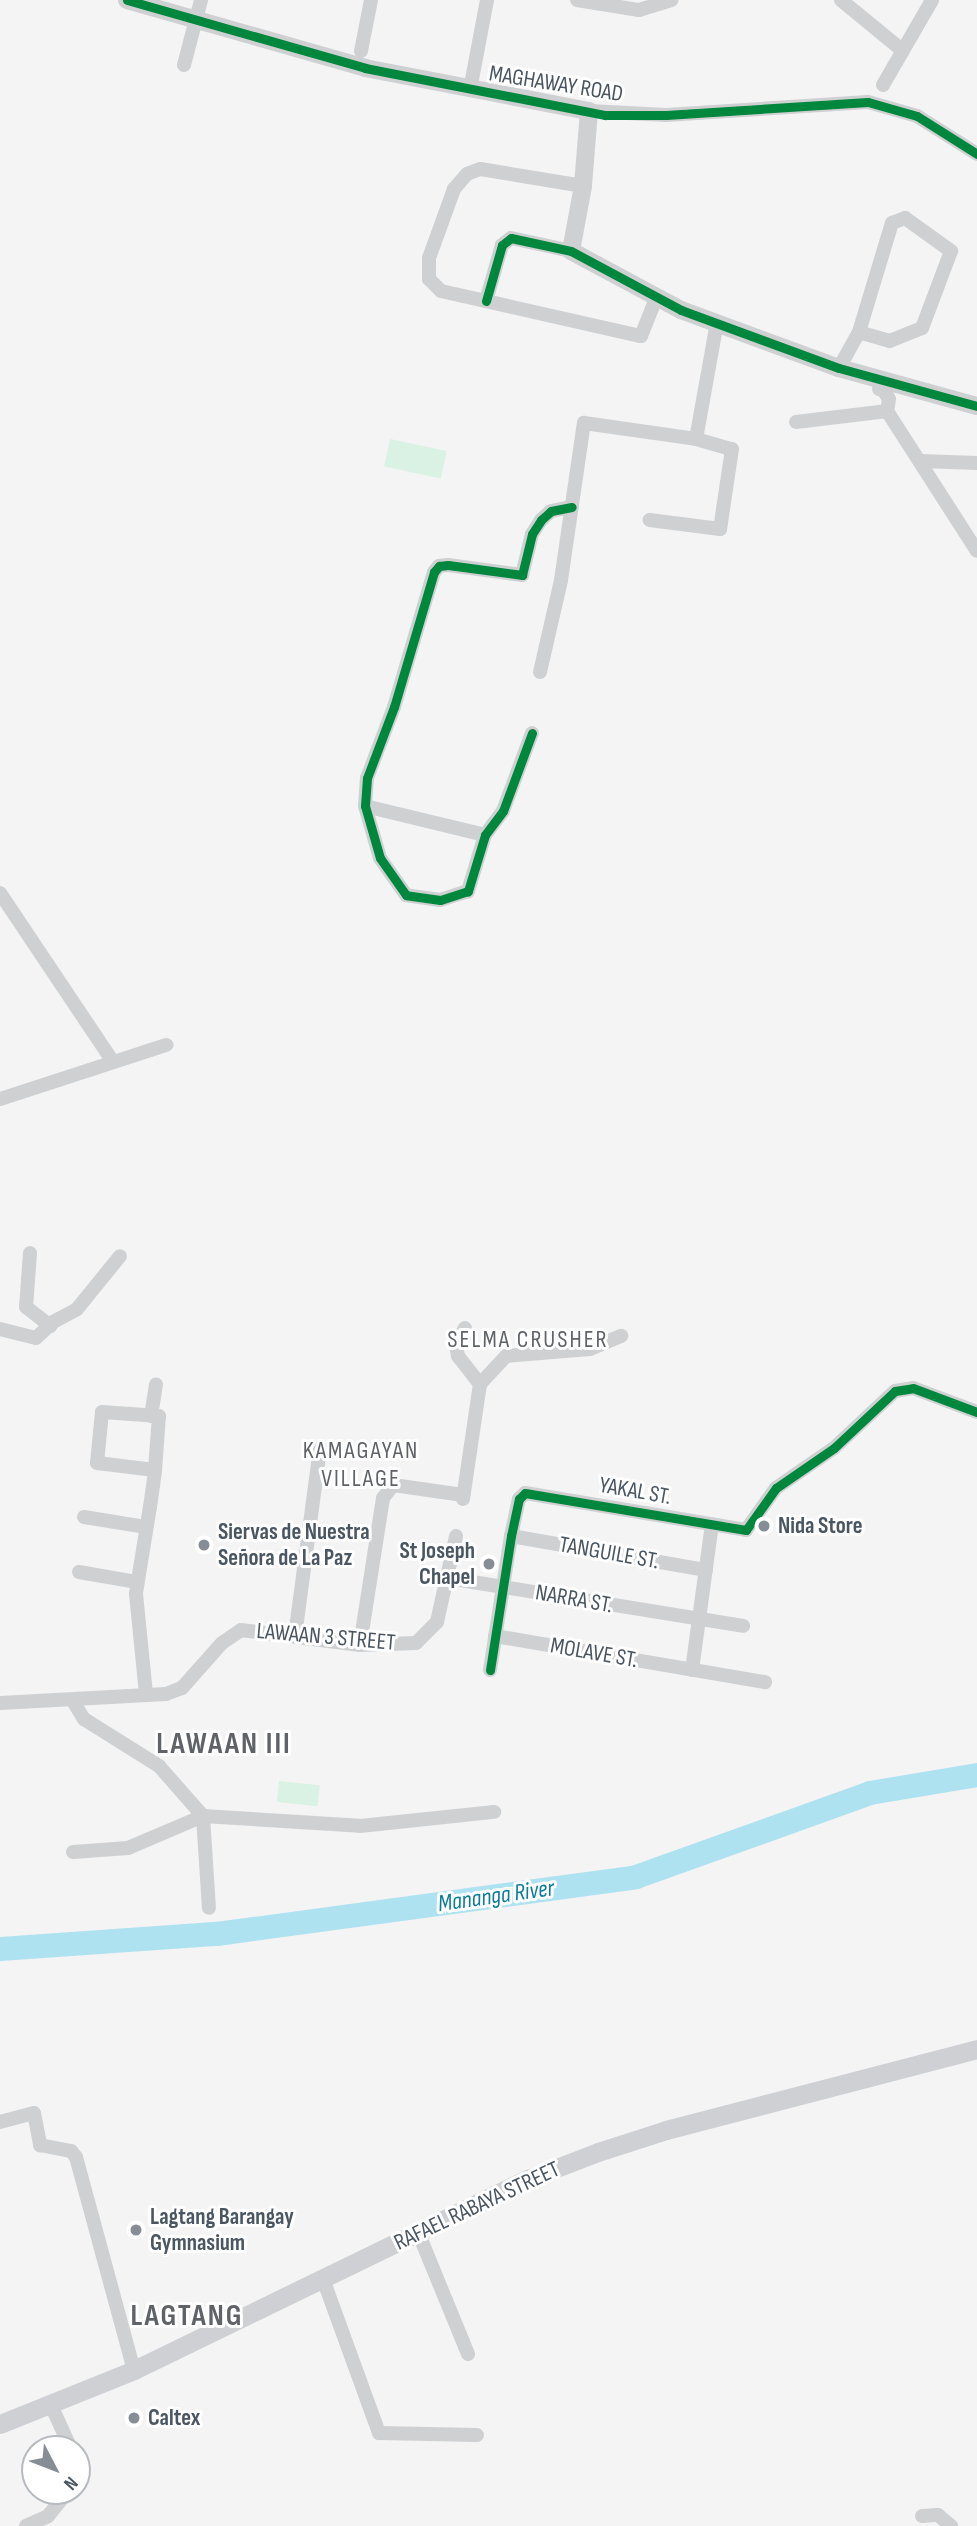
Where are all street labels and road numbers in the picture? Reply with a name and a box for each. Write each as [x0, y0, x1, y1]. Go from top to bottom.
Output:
street label: MAGHAWAY ROAD [487, 60, 625, 108]
street label: YAKAL ST. [597, 1471, 673, 1511]
street label: TANGUILE ST. [557, 1531, 661, 1575]
street label: NARRA ST. [533, 1579, 615, 1619]
street label: LAWAAN 3 STREET [255, 1617, 397, 1657]
street label: MOLAVE ST. [548, 1632, 640, 1674]
street label: RAFAEL RABAYA STREET [390, 2156, 564, 2256]

